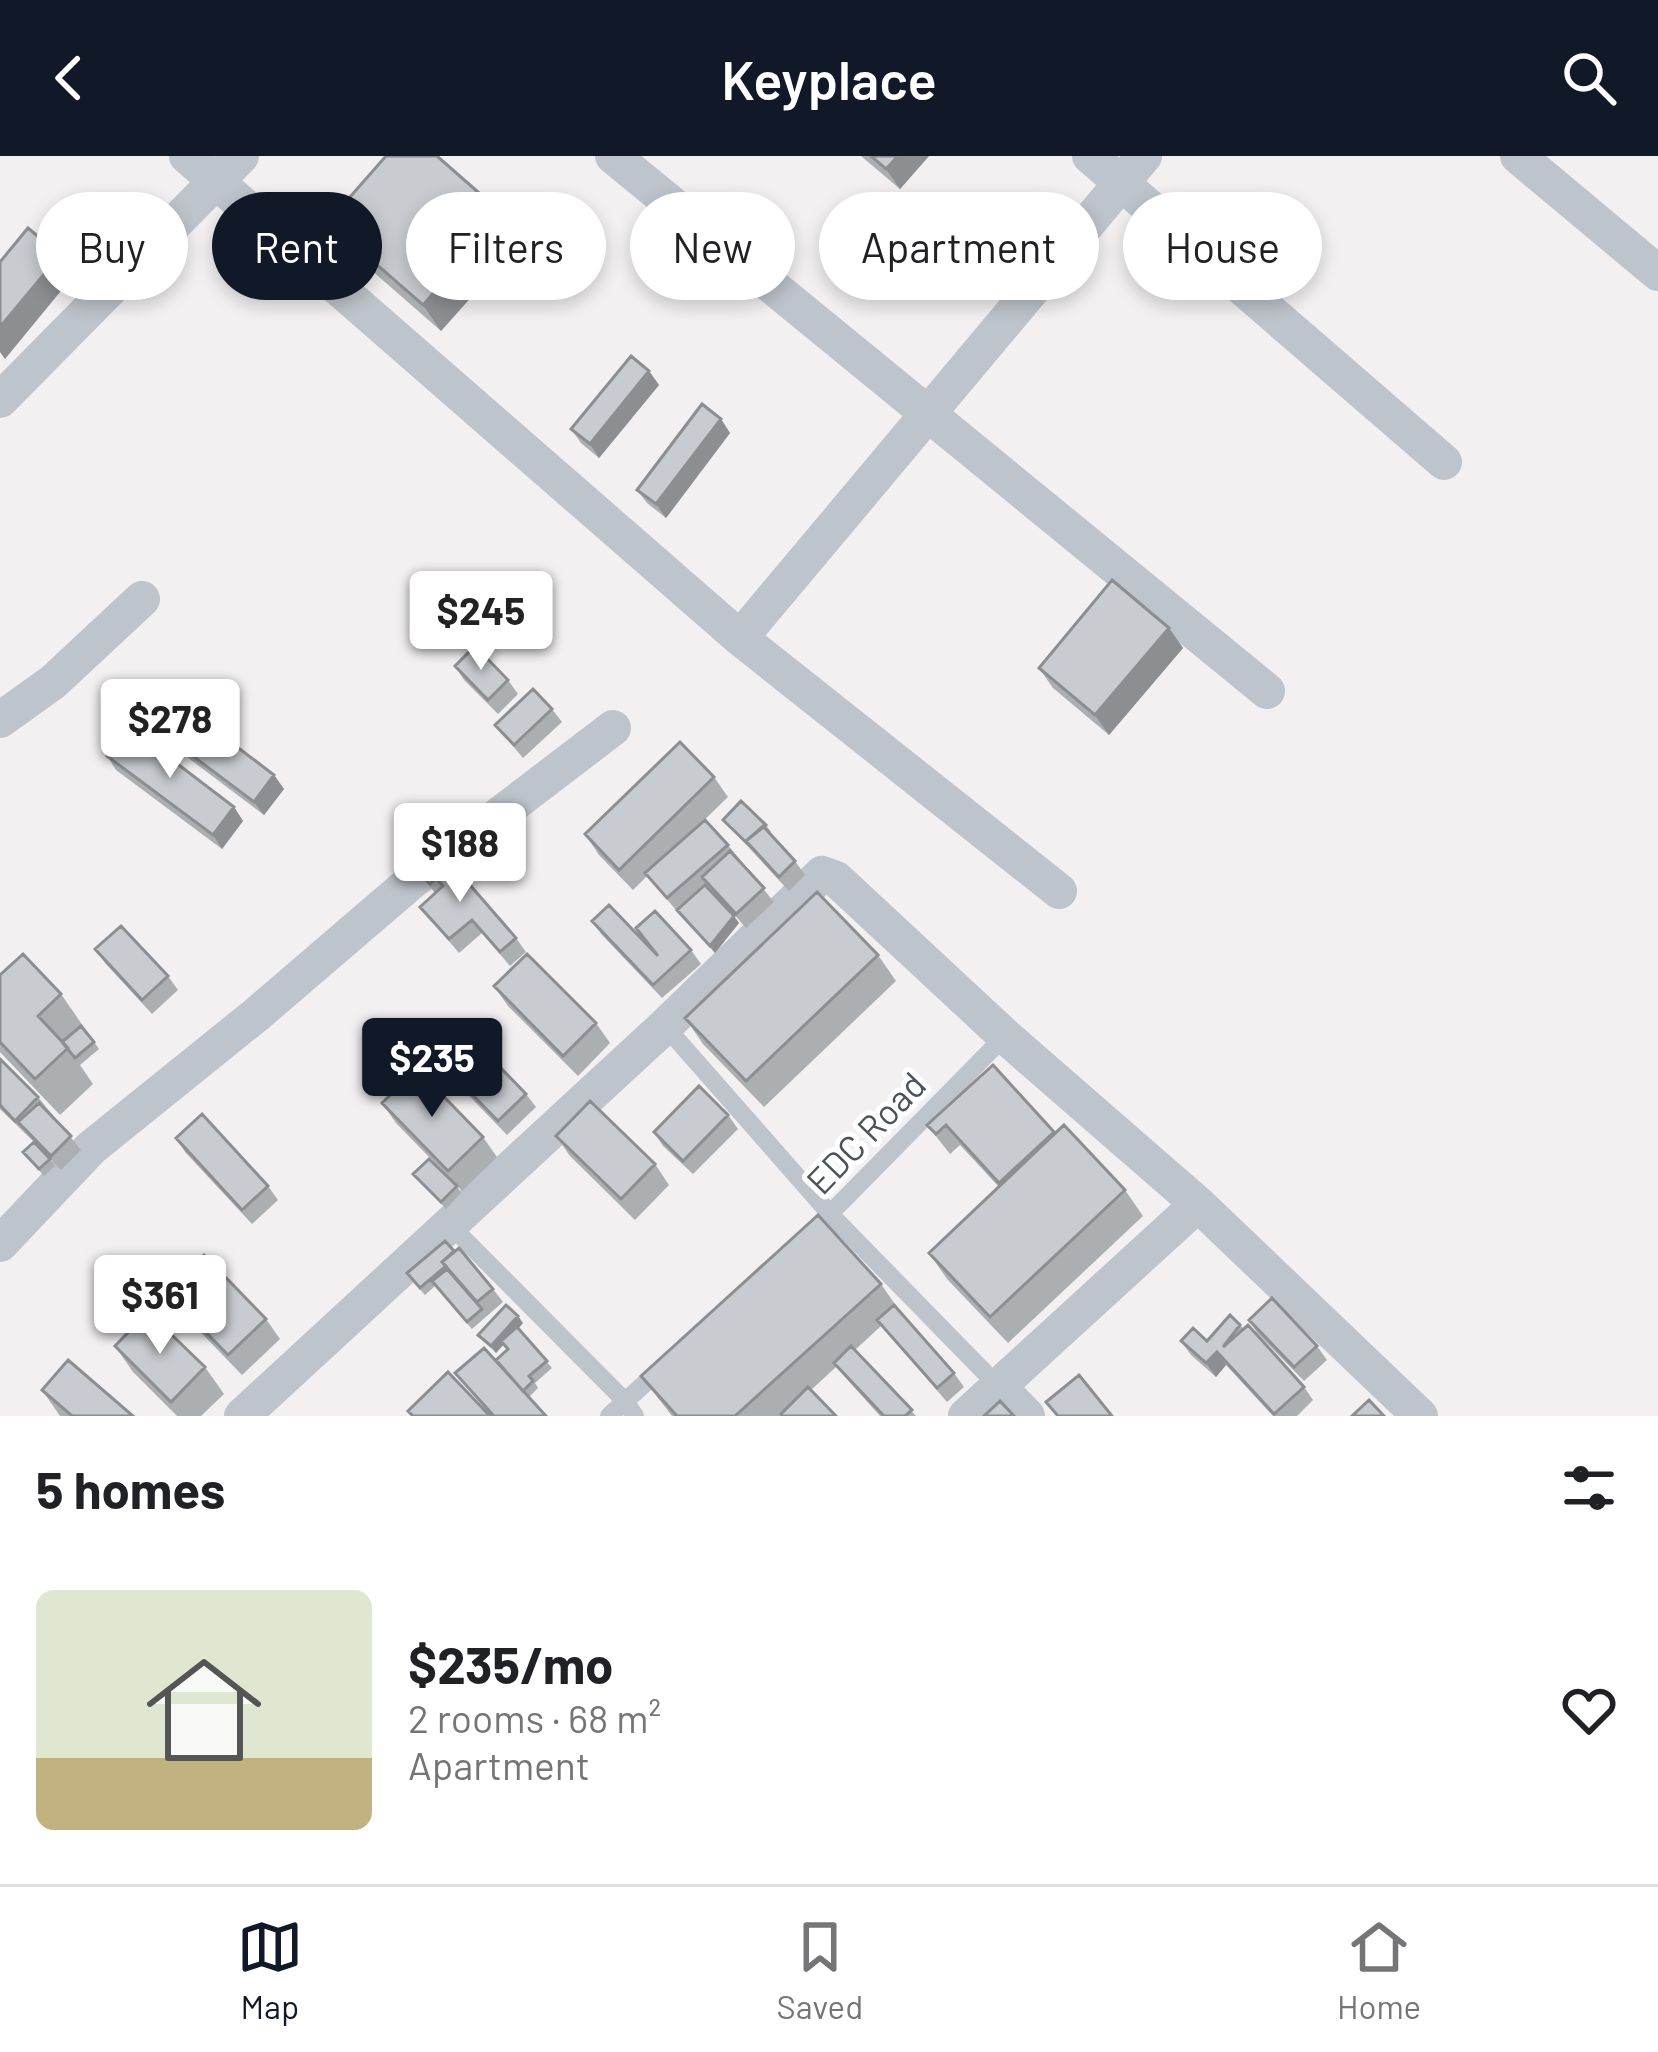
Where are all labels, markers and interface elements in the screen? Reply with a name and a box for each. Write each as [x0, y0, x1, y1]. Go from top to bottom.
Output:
icon: back [36, 45, 102, 111]
icon: search [1556, 45, 1622, 111]
text: Keyplace [721, 46, 937, 111]
chip: Buy [36, 192, 188, 300]
chip: Rent [212, 192, 382, 300]
chip: Filters [406, 192, 606, 300]
chip: New [630, 192, 795, 300]
chip: Apartment [819, 192, 1099, 300]
chip: House [1123, 192, 1322, 300]
pin: $245 [410, 571, 552, 673]
text: $245 [437, 586, 525, 633]
pin: $278 [99, 679, 241, 781]
text: $278 [128, 694, 212, 741]
pin: $188 [389, 803, 531, 905]
text: $188 [421, 818, 499, 865]
pin: $235 [361, 1018, 503, 1120]
text: $235 [389, 1033, 475, 1080]
street label: EDC Road [797, 1062, 933, 1202]
pin: $361 [89, 1255, 231, 1357]
text: $361 [121, 1270, 199, 1317]
icon: filters [1556, 1455, 1622, 1521]
text: 5 homes [36, 1458, 225, 1519]
text: $235/mo [408, 1633, 614, 1694]
icon: home [132, 1638, 276, 1782]
icon: heart [1556, 1677, 1622, 1743]
text: 2 rooms · 68 m² [408, 1694, 661, 1741]
text: Apartment [408, 1741, 590, 1788]
tab: Map [237, 1914, 303, 2026]
tab: Saved [777, 1914, 863, 2026]
tab: Home [1337, 1914, 1421, 2026]

